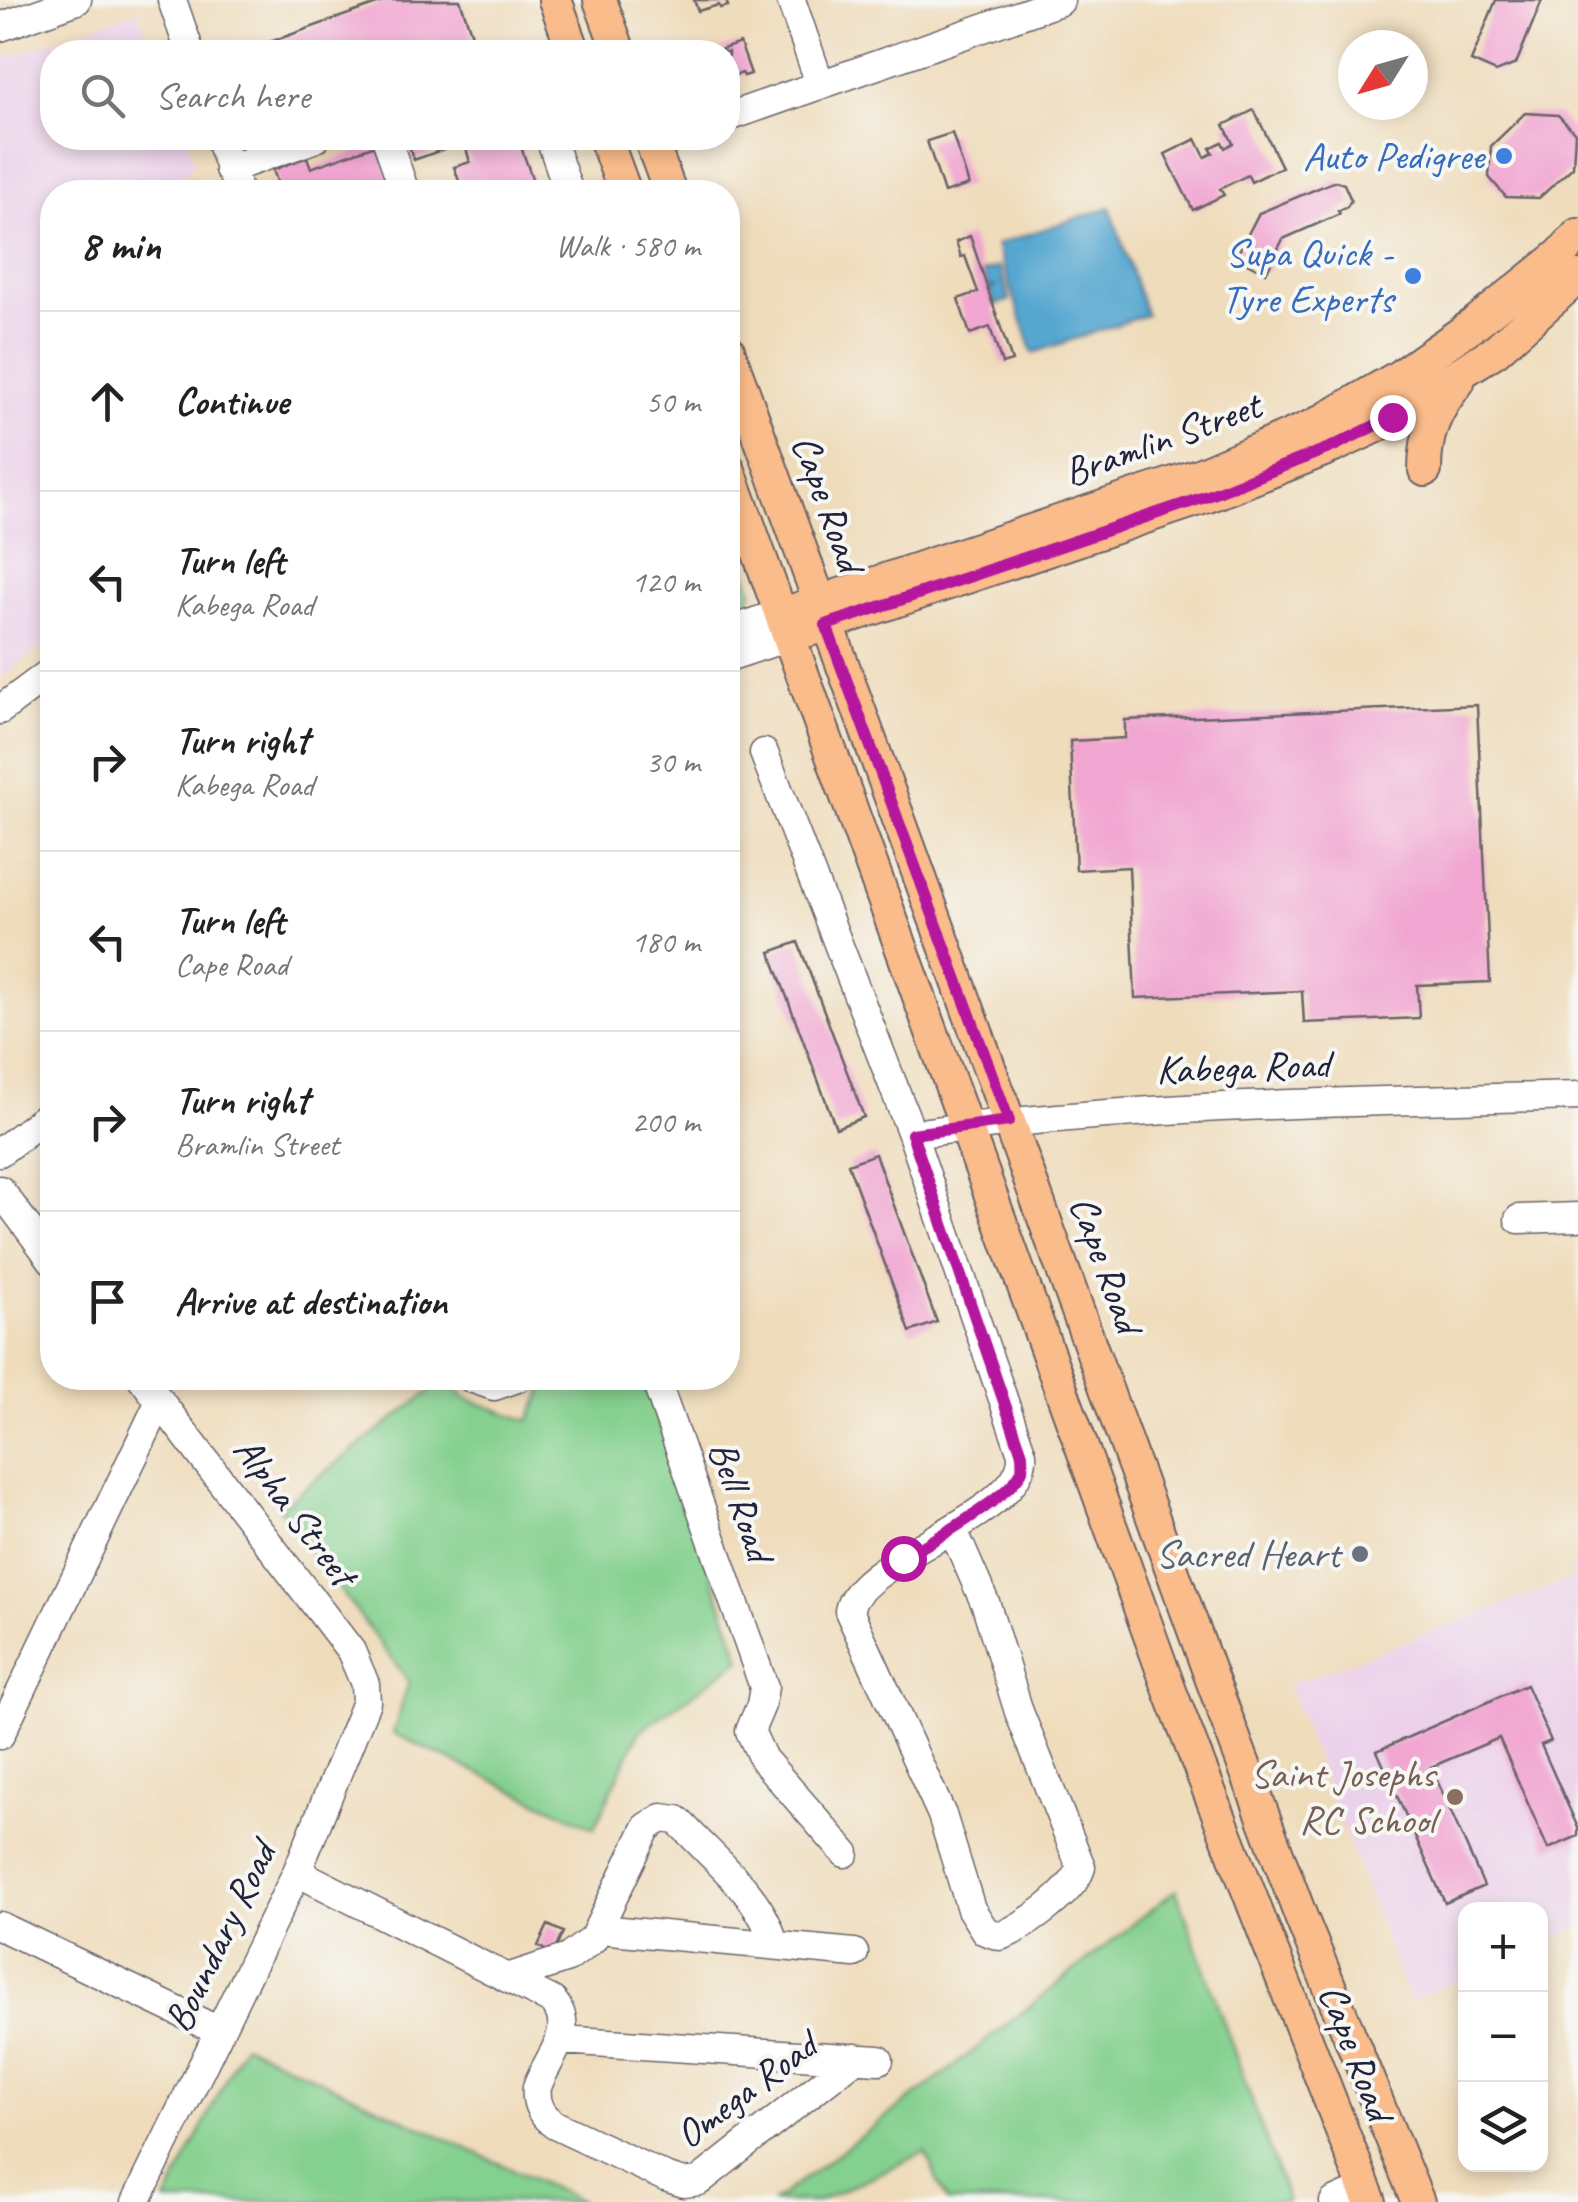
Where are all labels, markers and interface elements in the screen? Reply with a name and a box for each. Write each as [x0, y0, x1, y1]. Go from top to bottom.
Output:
north arrow [1338, 30, 1428, 120]
search box [40, 40, 740, 150]
icon: search [75, 68, 130, 123]
text: Search here [155, 72, 310, 119]
place label: Auto Pedigree [1303, 131, 1487, 181]
marker: Auto Pedigree [1493, 145, 1515, 167]
text: 8 min [80, 219, 160, 272]
text: Walk · 580 m [556, 225, 700, 266]
place label: Supa Quick - Tyre Experts [1222, 228, 1396, 324]
marker: Supa Quick - Tyre Experts [1402, 265, 1424, 287]
icon: ahead [80, 374, 135, 429]
text: Continue [175, 378, 289, 425]
street label: Bramlin Street [1057, 379, 1270, 498]
text: 50 m [646, 381, 700, 422]
route end [1370, 395, 1416, 441]
street label: Cape Road [780, 428, 878, 584]
text: Turn left [175, 537, 285, 584]
icon: left [80, 554, 135, 609]
text: 120 m [631, 561, 700, 602]
text: Kabega Road [175, 584, 314, 625]
text: Turn right [175, 717, 309, 764]
icon: right [80, 734, 135, 789]
text: 30 m [646, 741, 700, 782]
text: Kabega Road [175, 764, 314, 805]
text: Turn left [175, 897, 285, 944]
icon: left [80, 914, 135, 969]
text: 180 m [631, 921, 700, 962]
text: Cape Road [175, 944, 288, 985]
street label: Kabega Road [1155, 1039, 1336, 1095]
text: Turn right [175, 1077, 309, 1124]
icon: right [80, 1094, 135, 1149]
text: 200 m [631, 1101, 700, 1142]
text: Bramlin Street [175, 1124, 339, 1165]
street label: Cape Road [1058, 1189, 1156, 1345]
icon: arrive [80, 1274, 135, 1329]
text: Arrive at destination [175, 1278, 447, 1325]
street label: Alpha Street [223, 1426, 371, 1600]
street label: Bell Road [697, 1434, 786, 1573]
place label: Sacred Heart [1156, 1529, 1344, 1579]
route start [881, 1536, 927, 1582]
marker: Sacred Heart [1349, 1543, 1371, 1565]
place label: Saint Josephs RC School [1250, 1749, 1441, 1845]
marker: Saint Josephs RC School [1444, 1786, 1466, 1808]
street label: Boundary Road [153, 1828, 290, 2040]
map controls [1458, 1902, 1548, 2172]
button: + [1458, 1902, 1548, 1992]
street label: Cape Road [1307, 1977, 1407, 2133]
button: − [1458, 1992, 1548, 2082]
street label: Omega Road [665, 2017, 831, 2159]
button: layers [1458, 2082, 1548, 2172]

